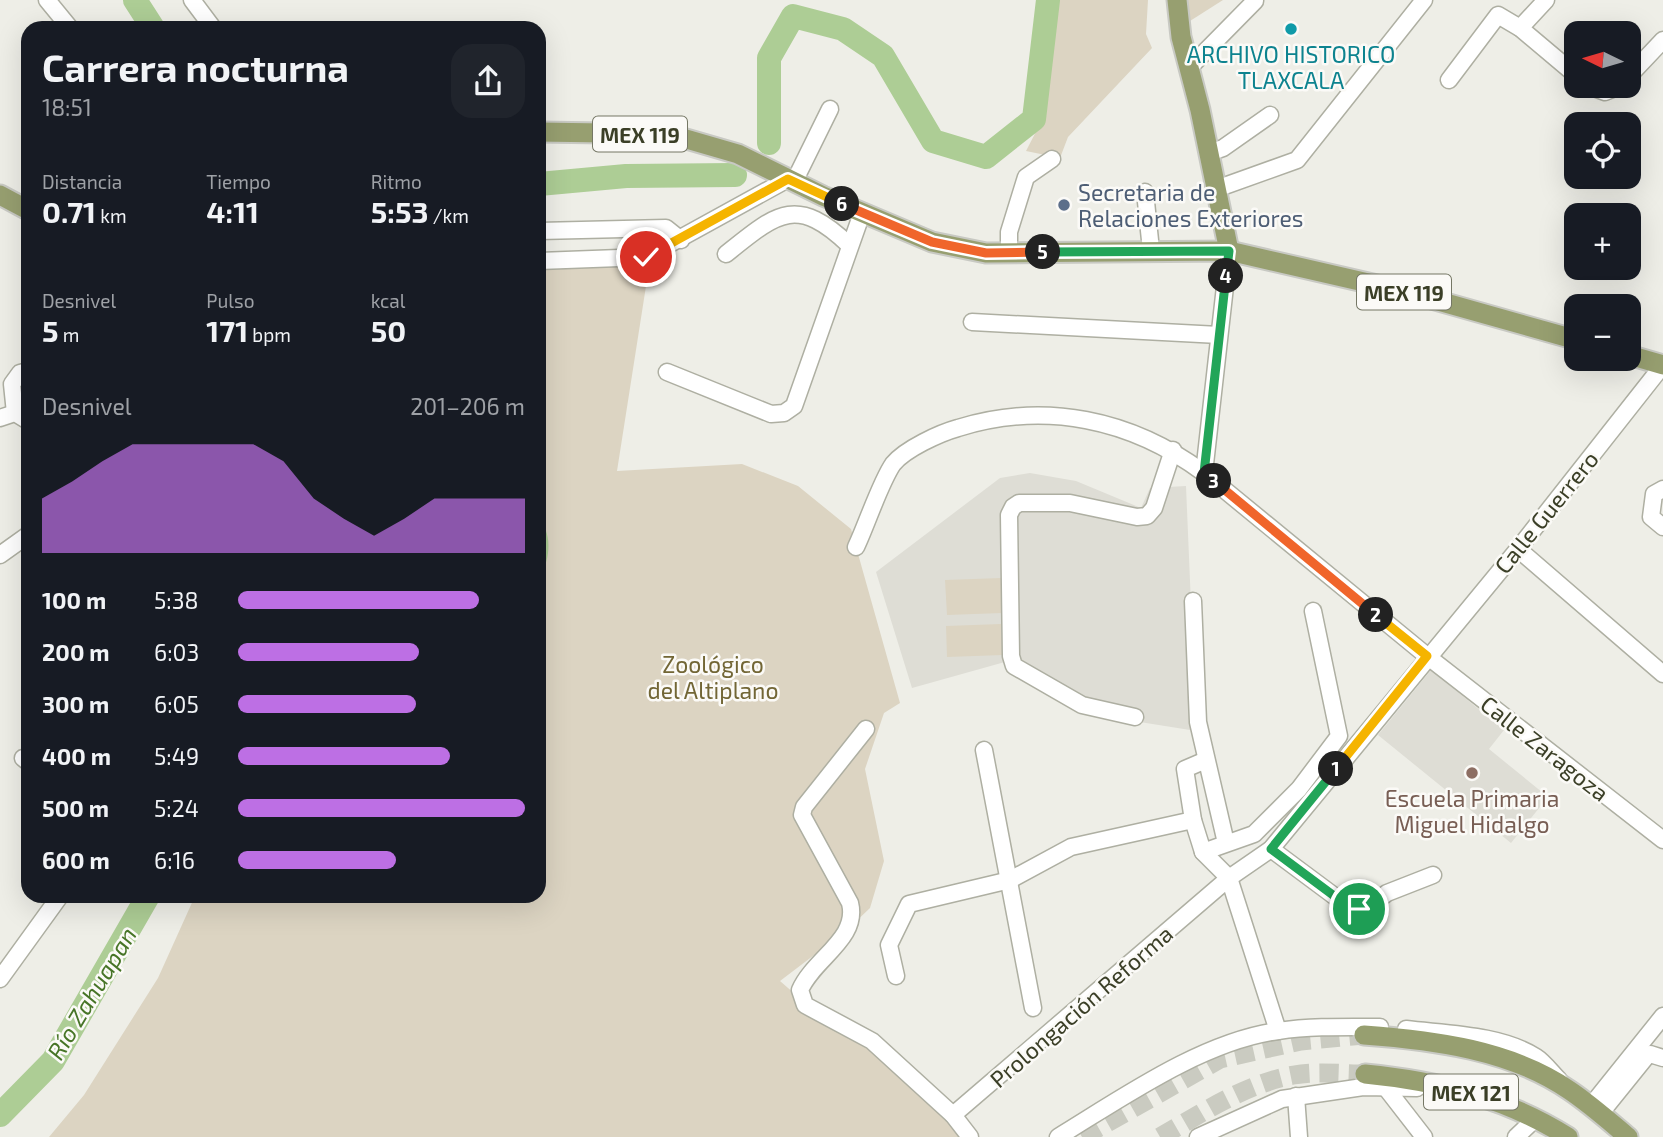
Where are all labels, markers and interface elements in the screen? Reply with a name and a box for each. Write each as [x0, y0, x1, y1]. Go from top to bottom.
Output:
marker: ARCHIVO HISTORICO TLAXCALA [1283, 21, 1299, 37]
north arrow [1564, 21, 1642, 98]
map controls [1564, 21, 1641, 371]
place label: ARCHIVO HISTORICO TLAXCALA [1187, 40, 1395, 94]
text: Carrera nocturna [42, 44, 349, 90]
button: share [451, 44, 525, 118]
text: 18:51 [42, 93, 92, 121]
button: locate [1564, 112, 1641, 189]
road number: MEX 119 [593, 116, 687, 152]
text: Distancia [42, 170, 122, 193]
text: Tiempo [206, 170, 271, 193]
text: Ritmo [371, 170, 422, 193]
place label: Secretaria de Relaciones Exteriores [1078, 178, 1304, 232]
pin: 6 [824, 186, 860, 222]
text: 6 [836, 192, 847, 215]
text: 0.71 [42, 193, 96, 229]
text: 4:11 [206, 193, 259, 229]
text: 5:53 [371, 193, 429, 229]
marker: Secretaria de Relaciones Exteriores [1056, 197, 1072, 213]
button: + [1564, 203, 1641, 280]
text: km [96, 204, 127, 227]
text: /km [429, 204, 469, 227]
pin [616, 227, 676, 287]
pin: 5 [1026, 234, 1060, 270]
icon: check [627, 238, 665, 276]
text: 5 [1037, 240, 1048, 263]
pin: 4 [1208, 258, 1244, 294]
text: 4 [1219, 264, 1232, 287]
road number: MEX 119 [1357, 274, 1451, 310]
text: Desnivel [42, 289, 116, 312]
text: Pulso [206, 289, 254, 312]
text: kcal [371, 289, 405, 312]
button: − [1564, 294, 1641, 371]
text: 5 [42, 312, 59, 348]
text: 171 [206, 312, 248, 348]
text: 50 [371, 312, 406, 348]
text: m [59, 323, 79, 346]
text: bpm [248, 323, 291, 346]
text: Desnivel [42, 392, 132, 420]
text: 201–206 m [410, 392, 525, 420]
street label: Calle Guerrero [1488, 445, 1604, 579]
pin: 3 [1196, 463, 1232, 498]
text: 3 [1208, 469, 1219, 492]
text: 100 m [42, 586, 106, 614]
text: 5:38 [154, 586, 199, 614]
pin: 2 [1358, 598, 1394, 632]
text: 2 [1370, 603, 1381, 626]
text: 200 m [42, 638, 110, 666]
text: 6:03 [154, 638, 199, 666]
park label: Zoológico del Altiplano [647, 650, 779, 704]
street label: Calle Zaragoza [1476, 689, 1614, 807]
text: 300 m [42, 690, 109, 718]
text: 6:05 [154, 690, 199, 718]
text: 400 m [42, 742, 111, 770]
text: 5:49 [154, 742, 199, 770]
pin: 1 [1318, 752, 1354, 786]
text: 1 [1331, 757, 1340, 780]
marker: Escuela Primaria Miguel Hidalgo [1464, 765, 1480, 781]
place label: Escuela Primaria Miguel Hidalgo [1385, 784, 1559, 838]
text: 500 m [42, 794, 109, 822]
text: 5:24 [154, 794, 199, 822]
text: 600 m [42, 846, 110, 874]
text: 6:16 [154, 846, 195, 874]
pin [1329, 879, 1389, 939]
icon: arrive [1340, 890, 1378, 928]
street label: Prolongación Reforma [984, 919, 1178, 1093]
water label: Río Zahuapan [40, 922, 142, 1064]
road number: MEX 121 [1424, 1074, 1518, 1110]

